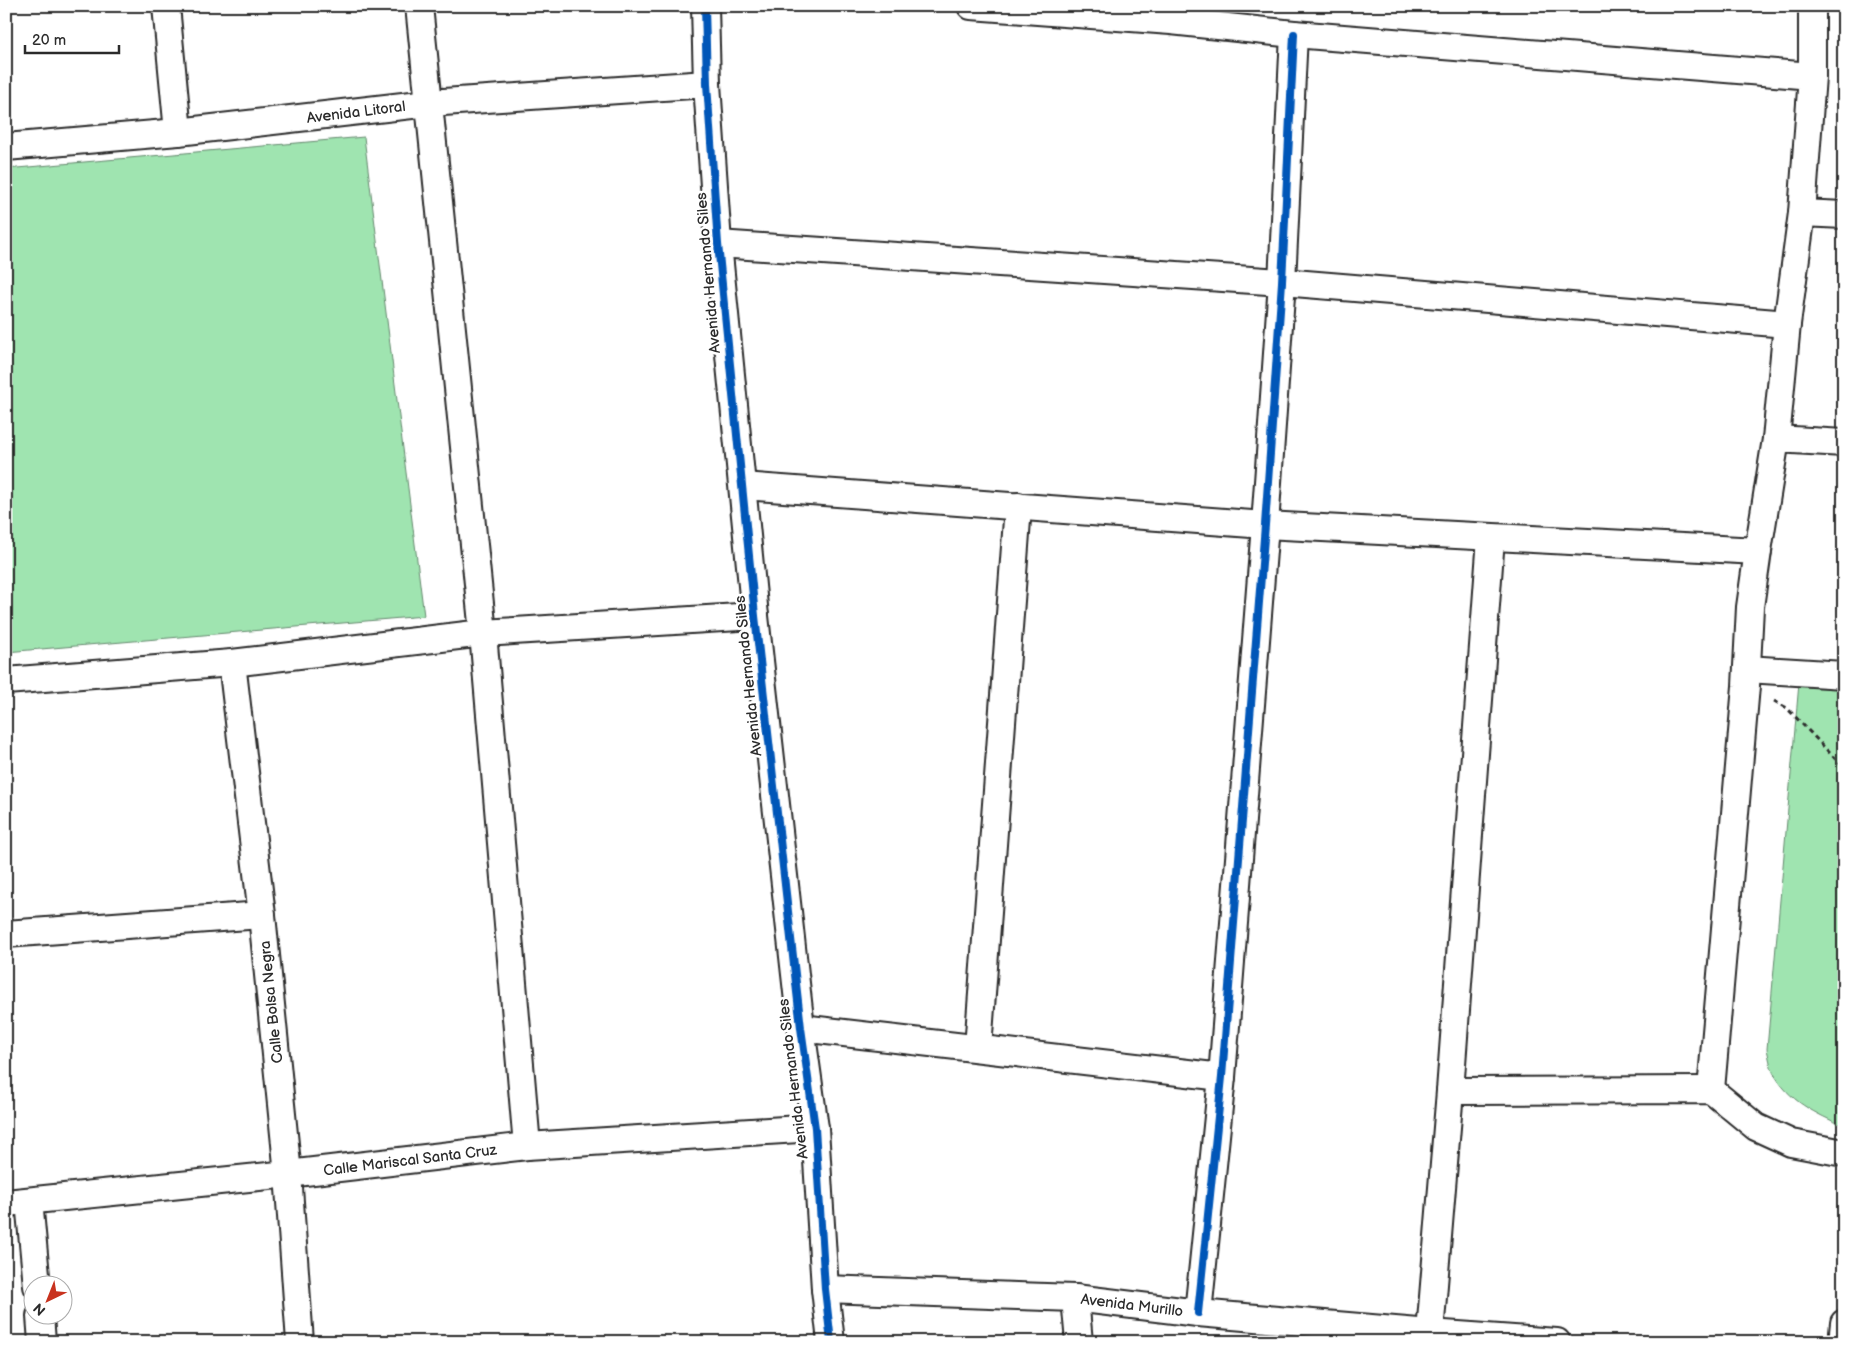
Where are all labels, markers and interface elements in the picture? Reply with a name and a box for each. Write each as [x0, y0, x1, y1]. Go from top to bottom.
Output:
scale bar [25, 22, 119, 54]
text: 20 m [32, 31, 66, 50]
street label: Avenida Litoral [305, 97, 407, 128]
street label: Avenida Hernando Siles [692, 191, 725, 354]
street label: Avenida Hernando Siles [731, 594, 766, 757]
street label: Calle Bolsa Negra [256, 940, 287, 1064]
street label: Avenida Hernando Siles [774, 997, 813, 1160]
street label: Calle Mariscal Santa Cruz [322, 1140, 499, 1181]
north arrow [22, 1276, 72, 1326]
street label: Avenida Murillo [1080, 1290, 1184, 1321]
text: N [30, 1299, 49, 1319]

